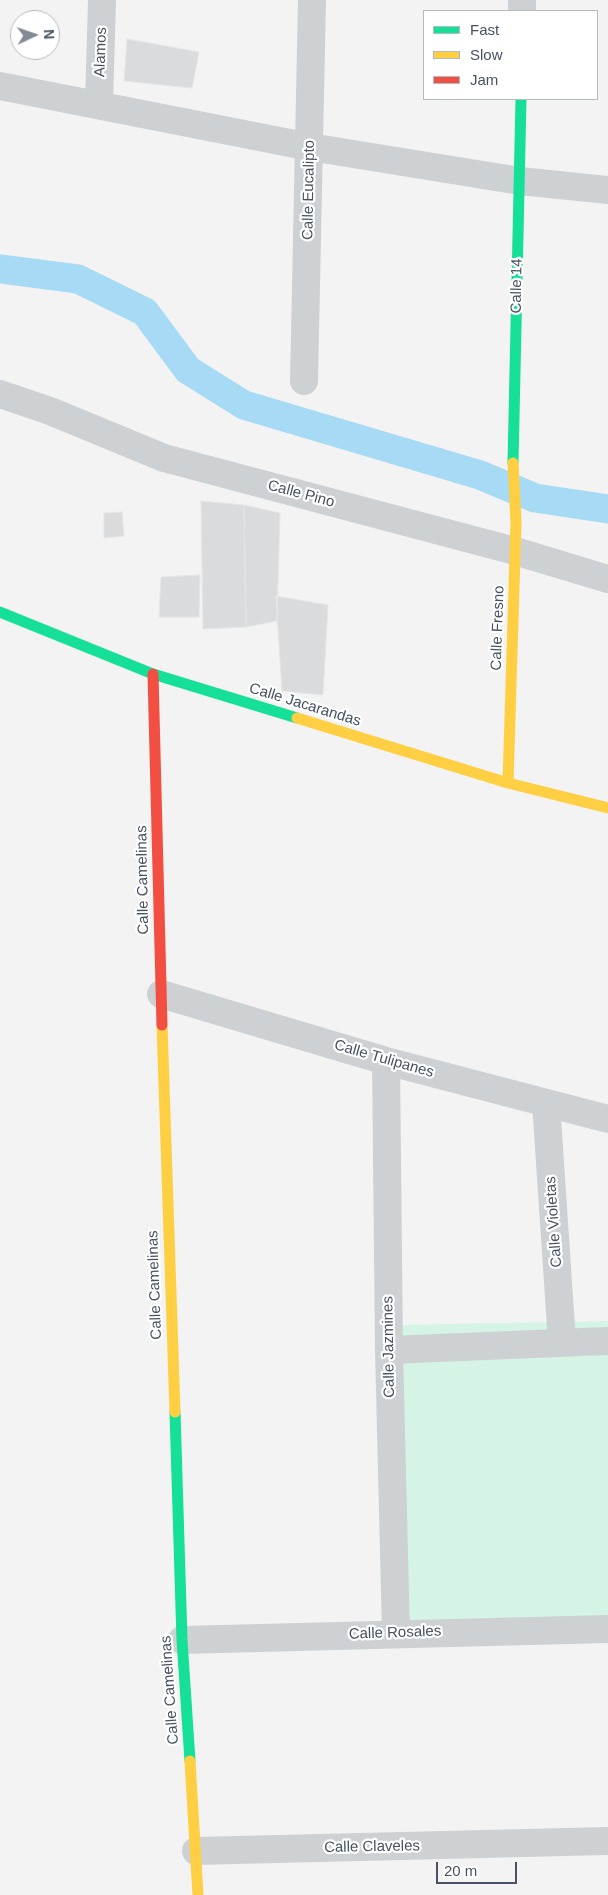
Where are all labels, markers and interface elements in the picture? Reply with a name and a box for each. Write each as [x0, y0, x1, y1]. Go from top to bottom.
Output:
north arrow [10, 10, 60, 60]
legend [423, 10, 598, 100]
text: Fast [470, 21, 499, 38]
street label: Alamos [91, 27, 111, 77]
text: N [41, 29, 57, 40]
text: Slow [470, 46, 503, 63]
text: Jam [470, 71, 498, 88]
street label: Calle Eucalipto [299, 140, 319, 240]
street label: Calle 14 [508, 258, 526, 314]
street label: Calle Pino [266, 476, 336, 512]
street label: Calle Fresno [488, 585, 508, 671]
street label: Calle Jacarandas [247, 679, 363, 731]
street label: Calle Camelinas [133, 825, 153, 935]
street label: Calle Tulipanes [332, 1036, 436, 1082]
street label: Calle Violetas [542, 1176, 566, 1268]
street label: Calle Camelinas [144, 1230, 166, 1340]
street label: Calle Jazmines [379, 1296, 399, 1398]
street label: Calle Rosales [348, 1622, 442, 1644]
street label: Calle Camelinas [157, 1635, 183, 1745]
street label: Calle Claveles [324, 1837, 420, 1857]
scale bar [438, 1852, 519, 1884]
text: 20 m [444, 1862, 477, 1879]

